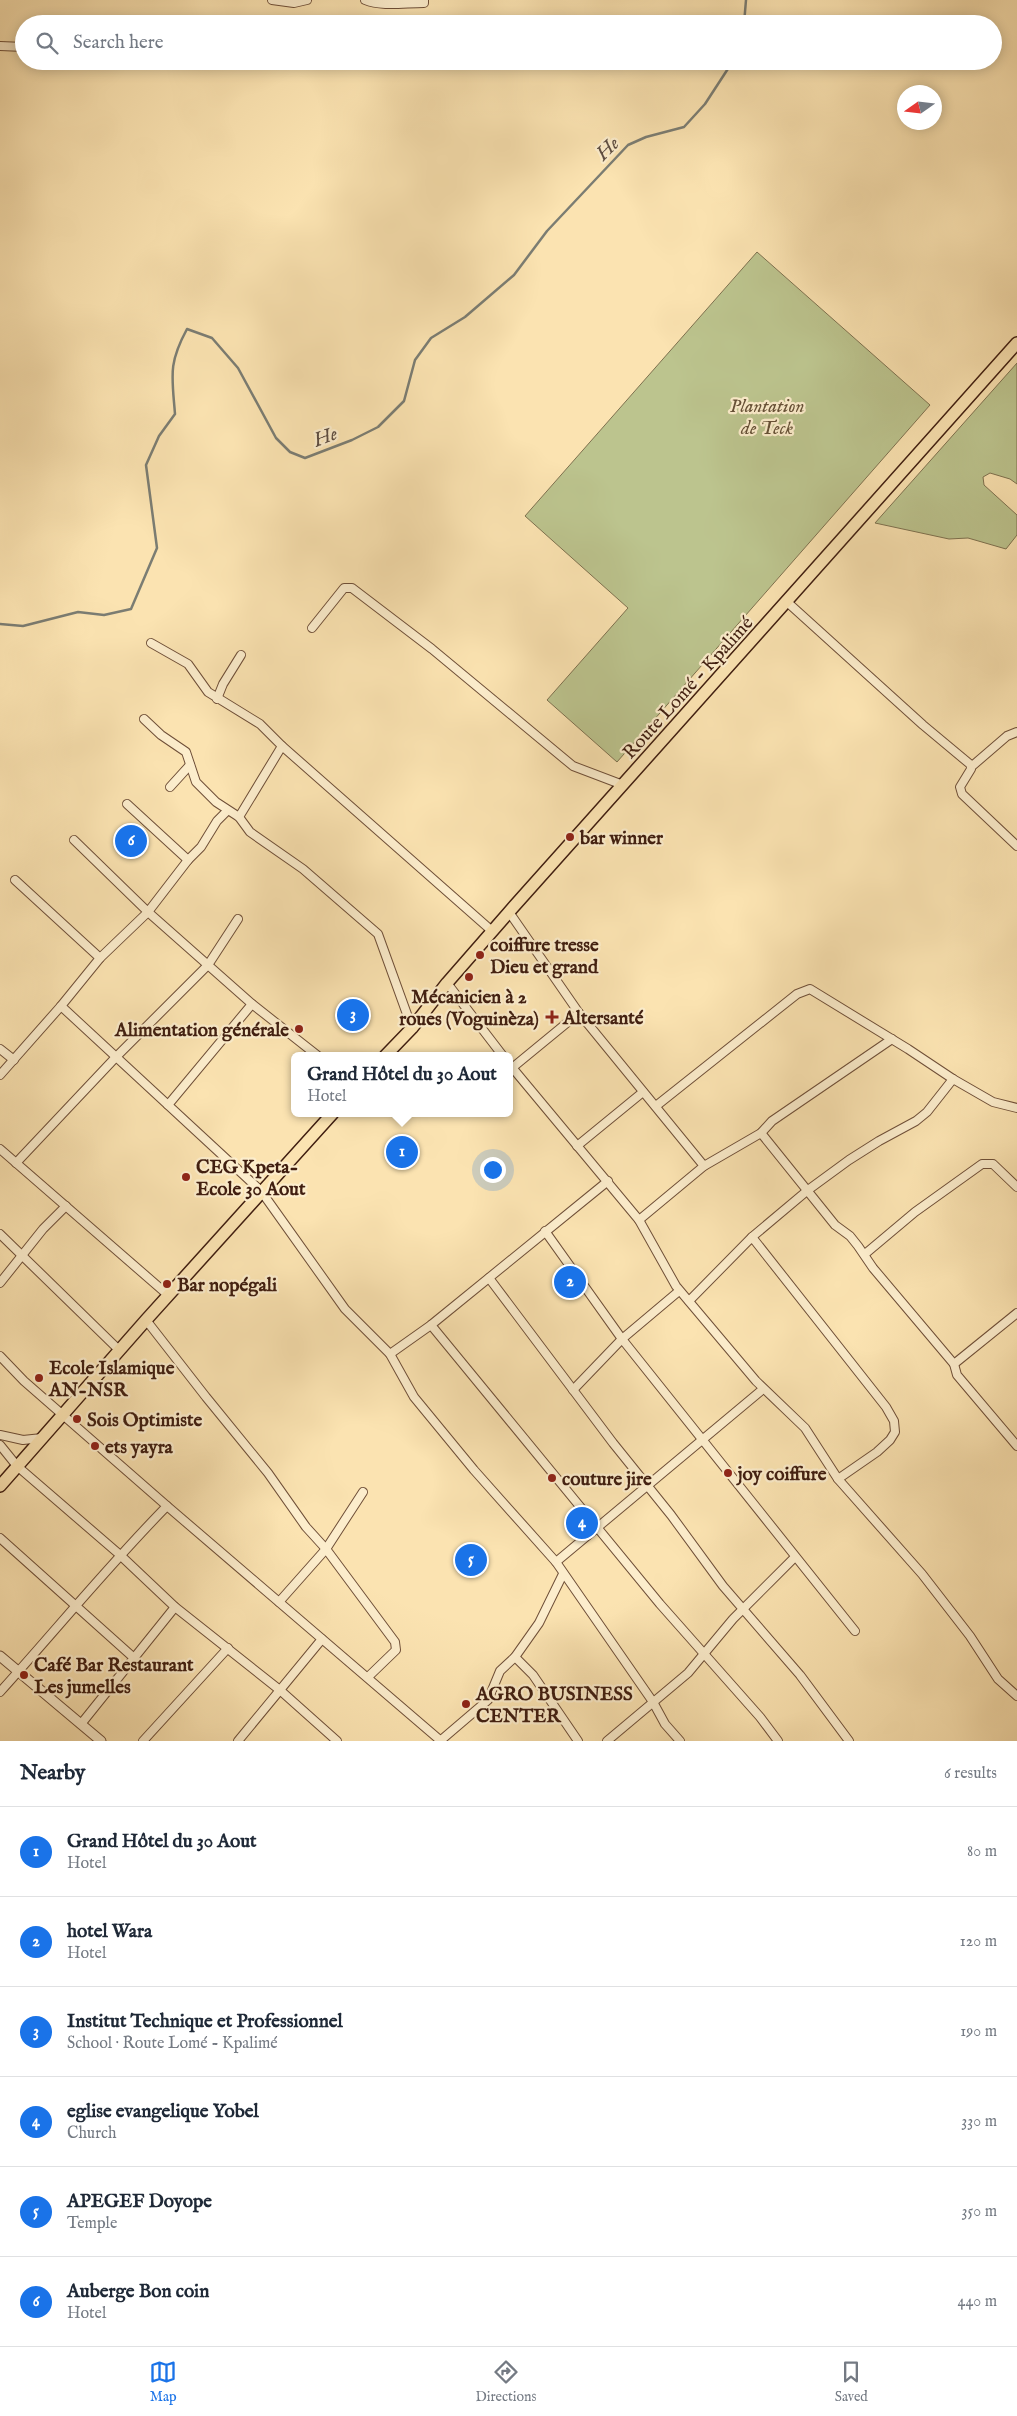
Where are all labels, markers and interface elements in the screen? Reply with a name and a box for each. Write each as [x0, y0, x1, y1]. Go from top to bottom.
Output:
search box [15, 15, 1002, 70]
icon: search [33, 29, 61, 57]
text: Search here [73, 31, 164, 55]
north arrow [897, 85, 942, 130]
water label: He [590, 132, 626, 167]
park label: Plantation de Teck [730, 395, 804, 441]
water label: He [309, 421, 341, 454]
street label: Route Lomé - Kpalimé [618, 612, 759, 765]
pin: 6 [115, 822, 147, 860]
place label: bar winner [579, 827, 664, 851]
marker: bar winner [564, 831, 576, 843]
place label: coiffure tresse Dieu et grand [490, 934, 599, 980]
marker: coiffure tresse Dieu et grand [474, 949, 486, 961]
marker: Mécanicien à 2 roues (Voguinèza) [463, 971, 475, 983]
place label: Mécanicien à 2 roues (Voguinèza) [399, 986, 539, 1032]
pin: 3 [337, 996, 369, 1034]
place label: Altersanté [562, 1007, 644, 1031]
marker: Altersanté [545, 1010, 559, 1024]
place label: Alimentation générale [114, 1019, 289, 1043]
marker: Alimentation générale [293, 1023, 305, 1035]
popup [291, 1052, 513, 1117]
text: Grand Hôtel du 30 Aout [307, 1063, 497, 1087]
text: Hotel [307, 1087, 347, 1107]
pin: 1 [386, 1133, 418, 1171]
place label: CEG Kpeta- Ecole 30 Aout [196, 1156, 306, 1202]
your location [480, 1157, 506, 1183]
marker: CEG Kpeta- Ecole 30 Aout [180, 1171, 192, 1183]
pin: 2 [554, 1263, 586, 1301]
place label: Bar nopégali [177, 1274, 277, 1298]
marker: Bar nopégali [161, 1278, 173, 1290]
place label: Ecole Islamique AN-NSR [48, 1357, 175, 1403]
marker: Ecole Islamique AN-NSR [33, 1372, 45, 1384]
place label: Sois Optimiste [87, 1409, 202, 1433]
marker: Sois Optimiste [71, 1413, 83, 1425]
place label: ets yayra [105, 1436, 174, 1460]
marker: ets yayra [89, 1440, 101, 1452]
place label: joy coiffure [736, 1463, 827, 1487]
marker: joy coiffure [722, 1467, 734, 1479]
place label: couture jire [562, 1468, 652, 1492]
marker: couture jire [546, 1472, 558, 1484]
pin: 4 [566, 1504, 598, 1542]
pin: 5 [455, 1541, 487, 1579]
place label: Café Bar Restaurant Les jumelles [34, 1654, 194, 1700]
marker: Café Bar Restaurant Les jumelles [18, 1669, 30, 1681]
place label: AGRO BUSINESS CENTER [475, 1683, 633, 1729]
marker: AGRO BUSINESS CENTER [460, 1698, 472, 1710]
text: Nearby [20, 1760, 85, 1787]
text: 6 results [944, 1764, 997, 1784]
text: Grand Hôtel du 30 Aout [67, 1830, 257, 1854]
text: 1 [33, 1842, 39, 1862]
text: 80 m [967, 1842, 997, 1862]
text: Hotel [67, 1854, 106, 1874]
text: hotel Wara [67, 1920, 152, 1944]
text: 2 [32, 1932, 40, 1952]
text: 120 m [960, 1932, 997, 1952]
text: Hotel [67, 1944, 106, 1964]
text: Institut Technique et Professionnel [67, 2010, 343, 2034]
text: 3 [33, 2022, 39, 2042]
text: 190 m [960, 2022, 997, 2042]
text: School · Route Lomé - Kpalimé [67, 2034, 278, 2054]
text: eglise evangelique Yobel [67, 2100, 259, 2124]
text: 4 [32, 2112, 40, 2132]
text: 330 m [961, 2112, 997, 2132]
text: Church [67, 2124, 116, 2144]
text: APEGEF Doyope [67, 2190, 212, 2214]
text: 5 [33, 2202, 39, 2222]
text: 350 m [962, 2202, 997, 2222]
text: Temple [67, 2214, 117, 2234]
text: Auberge Bon coin [67, 2280, 209, 2304]
text: 6 [33, 2292, 39, 2312]
text: 440 m [958, 2292, 997, 2312]
text: Hotel [67, 2304, 106, 2324]
tab: Map [149, 2358, 177, 2406]
tab: Directions [475, 2358, 536, 2406]
tab: Saved [835, 2358, 868, 2406]

